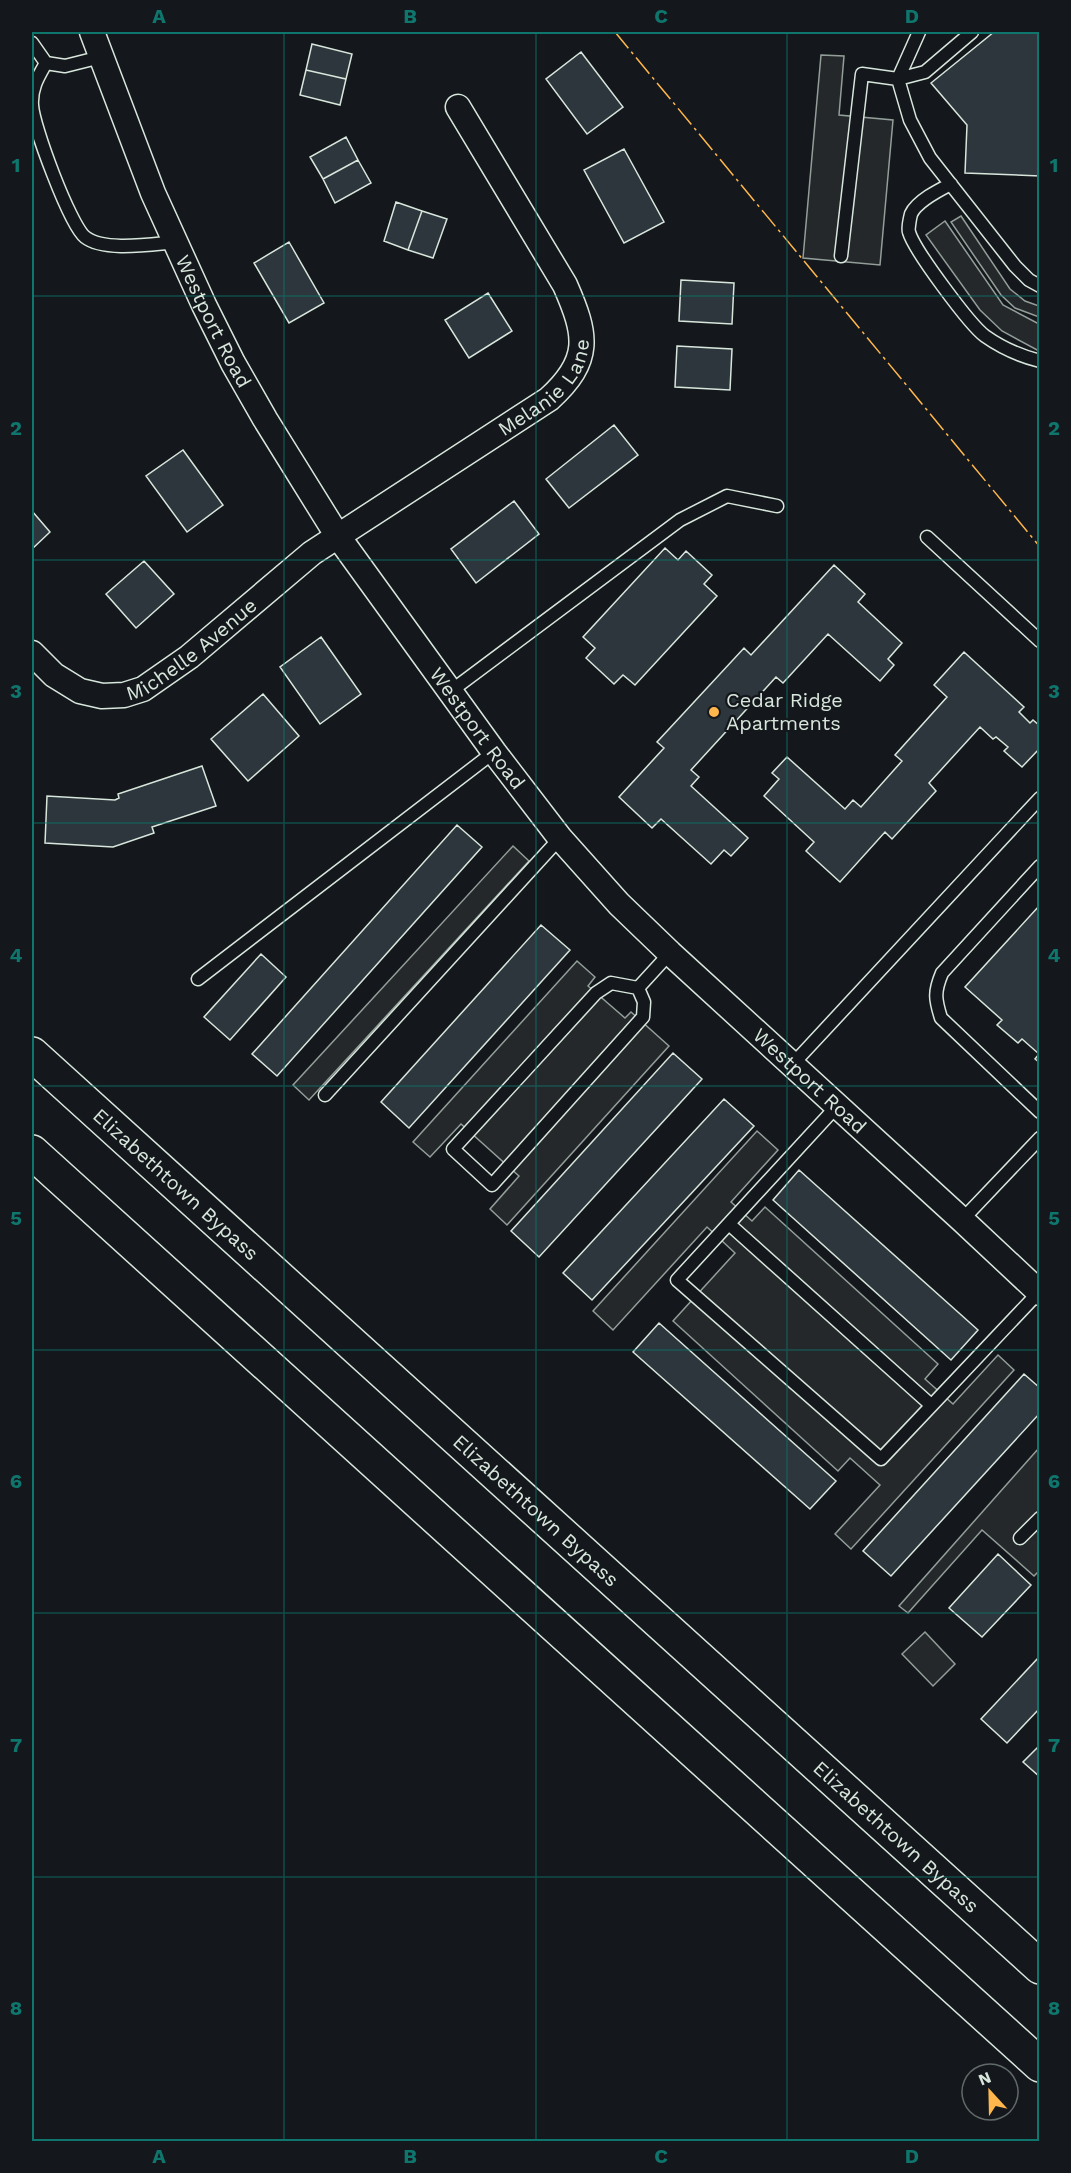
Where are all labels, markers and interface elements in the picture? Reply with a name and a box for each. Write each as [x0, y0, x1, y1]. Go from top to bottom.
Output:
text: A [152, 4, 166, 28]
text: B [403, 4, 417, 28]
text: C [654, 4, 668, 28]
text: D [905, 4, 919, 28]
text: 1 [12, 153, 20, 177]
text: 1 [1050, 153, 1058, 177]
street label: Westport Road [171, 251, 257, 392]
street label: Melanie Lane [493, 338, 594, 441]
text: 2 [10, 416, 22, 440]
text: 2 [1048, 416, 1060, 440]
street label: Michelle Avenue [123, 593, 262, 706]
street label: Westport Road [425, 663, 530, 794]
text: 3 [10, 679, 22, 703]
text: 3 [1048, 679, 1060, 703]
place label: Cedar Ridge Apartments [726, 688, 843, 735]
marker: Cedar Ridge Apartments [707, 705, 721, 719]
text: 4 [10, 943, 23, 967]
text: 4 [1048, 943, 1061, 967]
street label: Westport Road [748, 1023, 871, 1139]
street label: Elizabethtown Bypass [88, 1103, 264, 1265]
text: 5 [10, 1206, 22, 1230]
text: 5 [1048, 1206, 1060, 1230]
street label: Elizabethtown Bypass [448, 1429, 624, 1592]
text: 6 [10, 1469, 22, 1493]
text: 6 [1048, 1469, 1060, 1493]
text: 7 [10, 1733, 22, 1757]
text: 7 [1048, 1733, 1060, 1757]
street label: Elizabethtown Bypass [808, 1756, 984, 1918]
text: 8 [10, 1996, 22, 2020]
text: 8 [1048, 1996, 1060, 2020]
north arrow [960, 2062, 1020, 2122]
text: N [976, 2068, 994, 2090]
text: A [152, 2144, 166, 2168]
text: B [403, 2144, 417, 2168]
text: C [654, 2144, 668, 2168]
text: D [905, 2144, 919, 2168]

